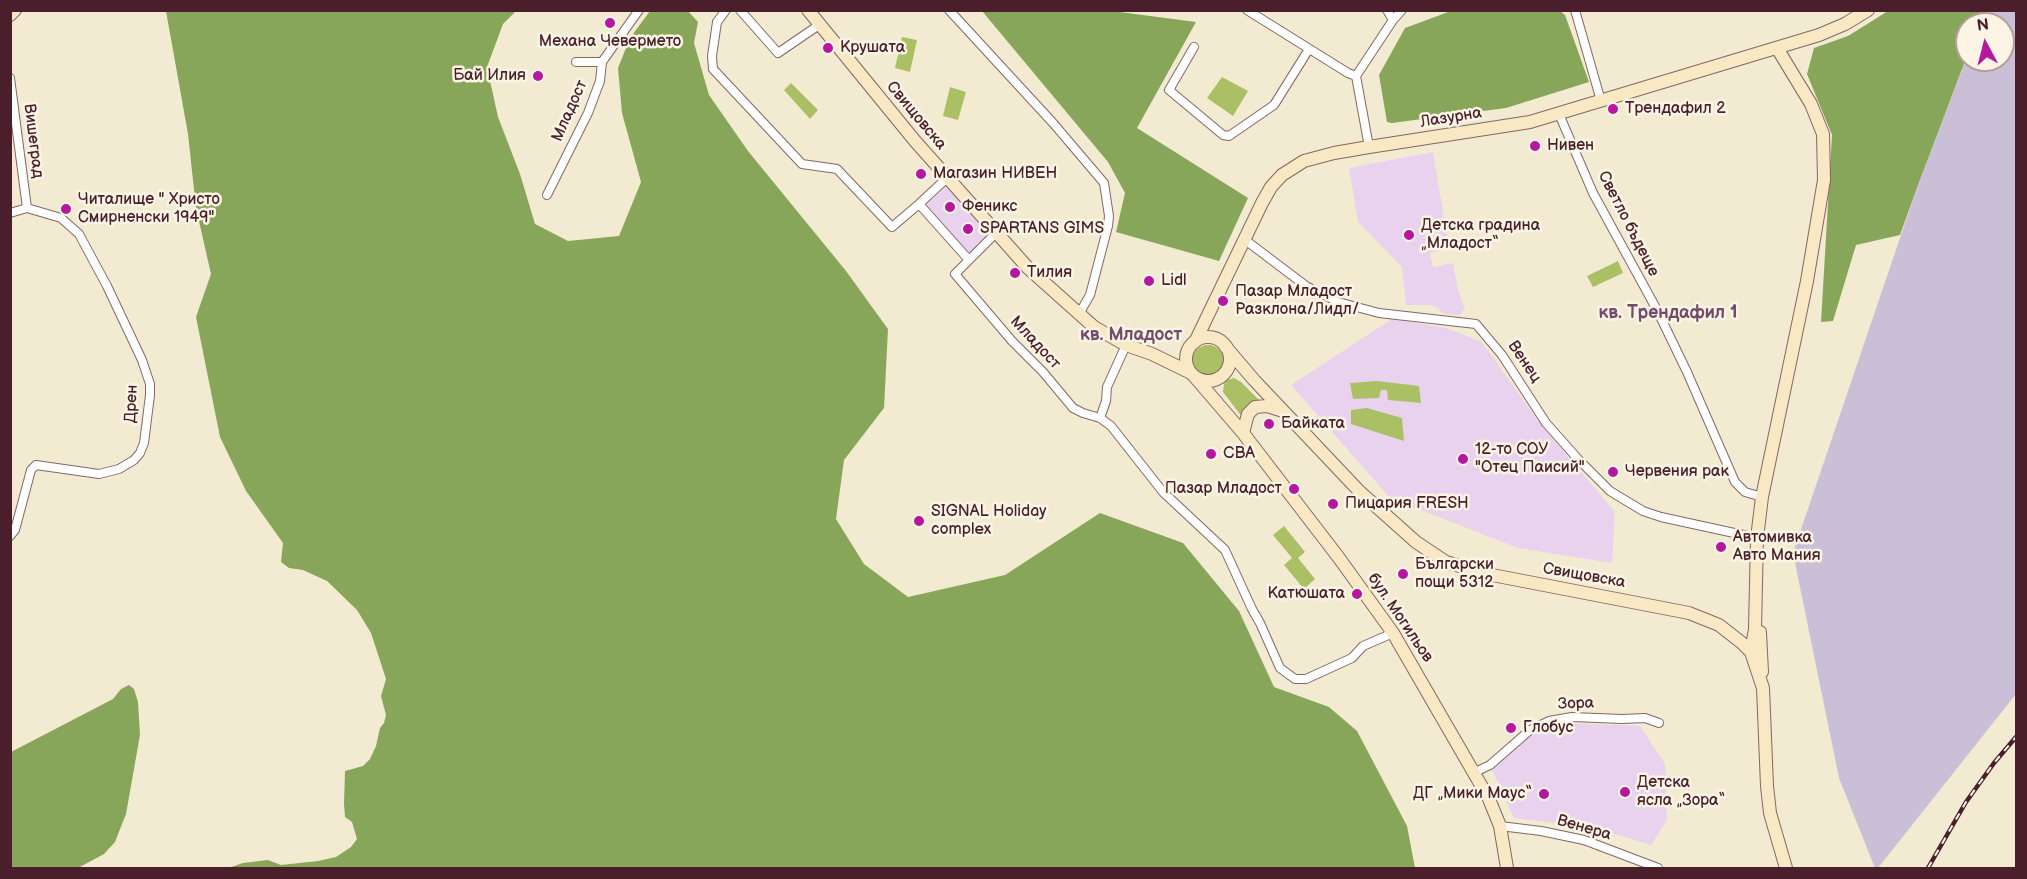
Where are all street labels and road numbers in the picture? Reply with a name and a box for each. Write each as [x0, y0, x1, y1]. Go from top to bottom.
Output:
street label: Младост [548, 77, 592, 145]
street label: Свищовска [882, 78, 950, 154]
street label: Вишеград [19, 103, 47, 179]
street label: Лазурна [1419, 104, 1483, 132]
street label: Светло бъдеще [1593, 168, 1663, 280]
street label: Младост [1006, 313, 1064, 373]
street label: Венец [1503, 337, 1545, 387]
street label: Дрен [121, 384, 143, 424]
street label: Свищовска [1541, 559, 1627, 593]
street label: бул. Могильов [1363, 570, 1437, 666]
street label: Зора [1558, 694, 1594, 714]
street label: Венера [1555, 811, 1613, 845]

